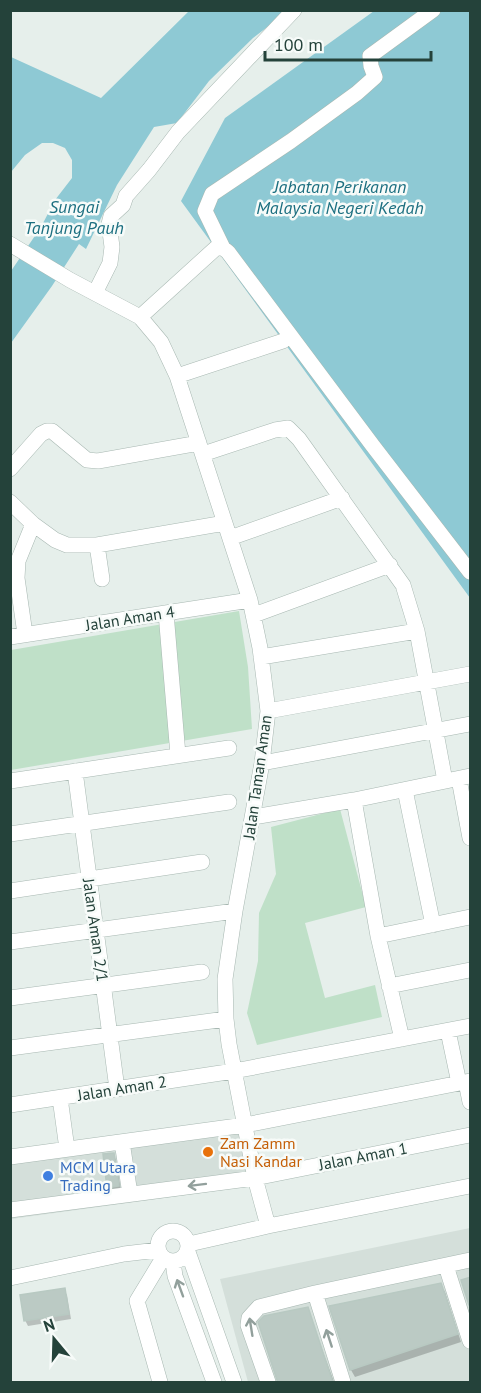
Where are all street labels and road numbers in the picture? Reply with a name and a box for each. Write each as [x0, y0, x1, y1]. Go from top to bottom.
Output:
street label: Jalan Aman 4 [83, 601, 176, 635]
street label: Jalan Taman Aman [238, 714, 276, 841]
street label: Jalan Aman 2/1 [79, 876, 113, 983]
street label: Jalan Aman 2 [75, 1071, 168, 1105]
street label: Jalan Aman 1 [316, 1138, 409, 1175]

